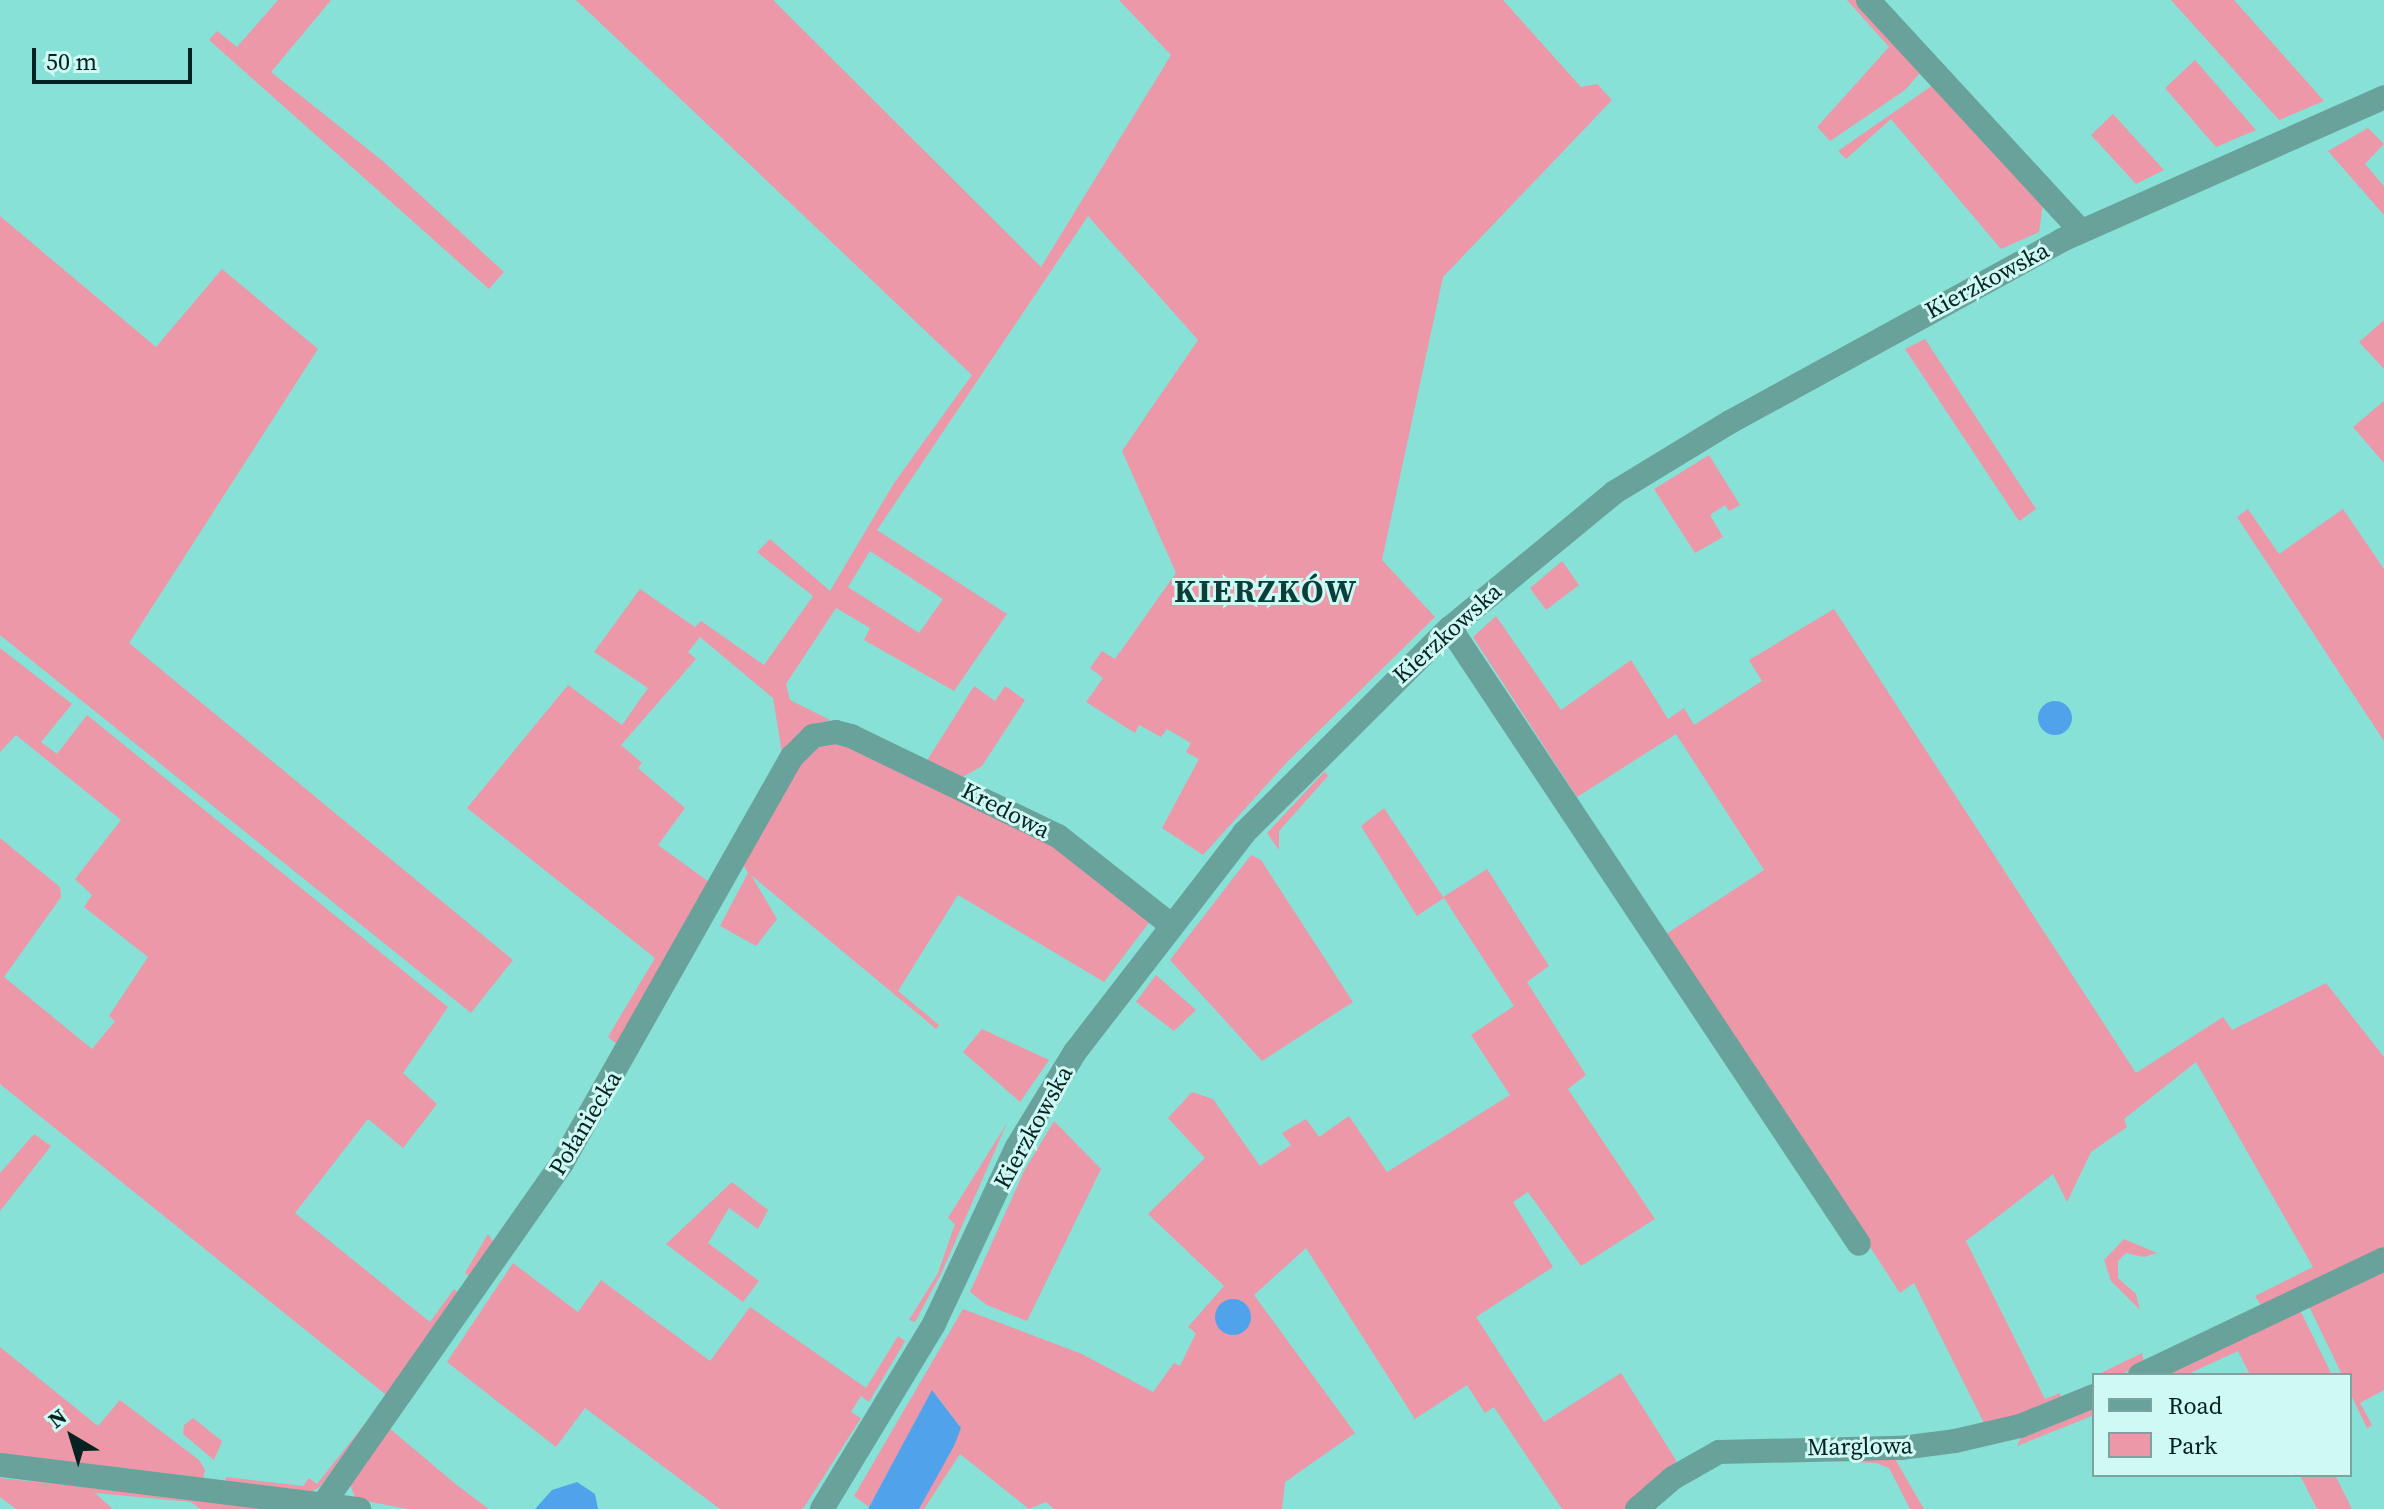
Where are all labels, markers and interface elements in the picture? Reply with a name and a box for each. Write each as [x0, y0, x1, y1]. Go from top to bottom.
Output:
scale bar [36, 32, 196, 82]
text: 50 m [46, 45, 97, 78]
street label: Kierzkowska [1920, 235, 2054, 325]
district label: KIERZKÓW [1174, 572, 1358, 610]
street label: Kierzkowska [1387, 577, 1507, 689]
street label: Kredowa [957, 776, 1055, 844]
street label: Kierzkowska [987, 1061, 1079, 1193]
street label: Połaniecka [543, 1066, 627, 1180]
legend [2092, 1373, 2352, 1477]
text: Road [2168, 1389, 2222, 1422]
north arrow [32, 1397, 112, 1477]
text: N [42, 1401, 73, 1435]
text: Park [2168, 1429, 2217, 1462]
street label: Marglowa [1807, 1431, 1913, 1461]

